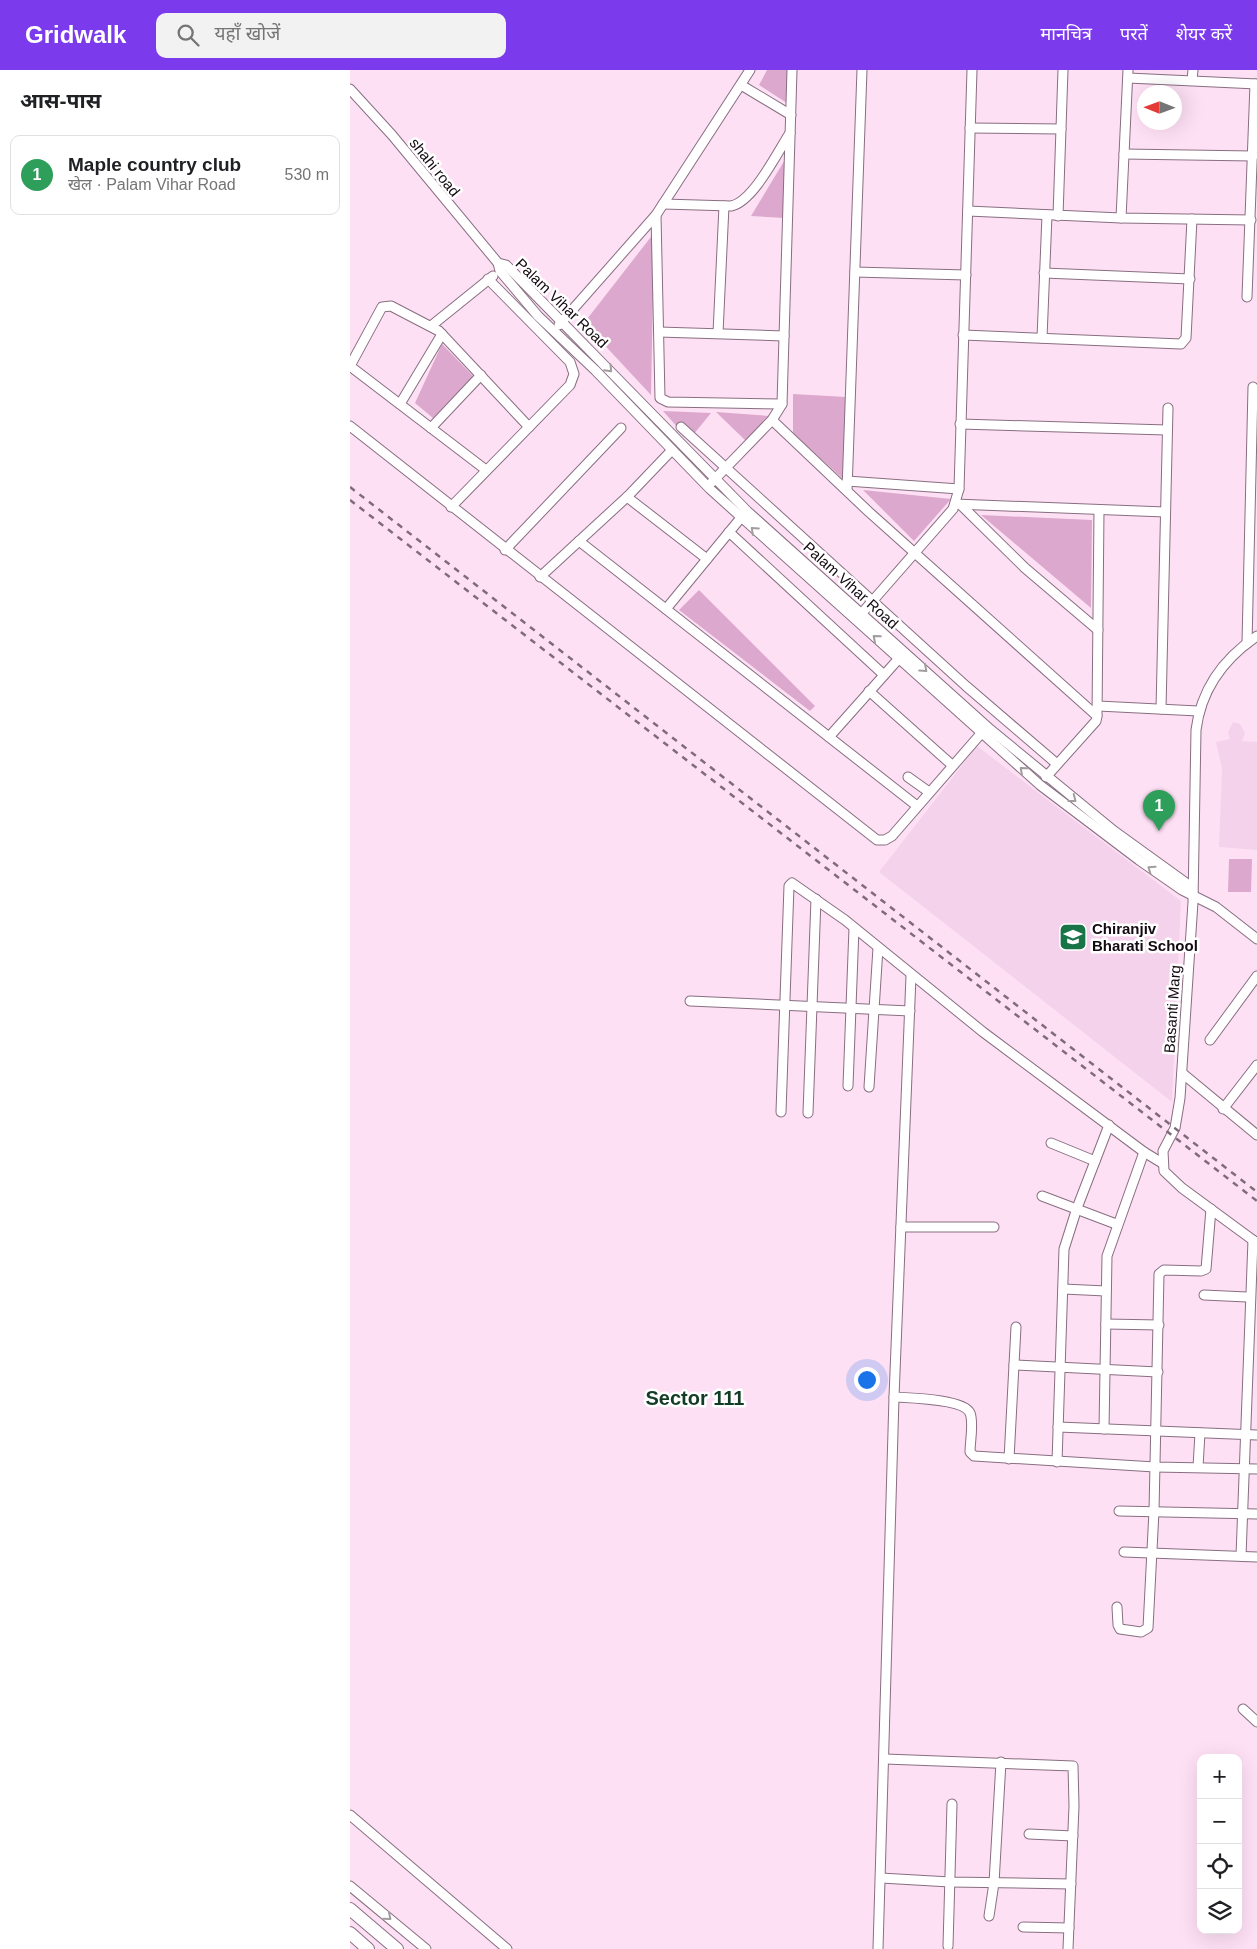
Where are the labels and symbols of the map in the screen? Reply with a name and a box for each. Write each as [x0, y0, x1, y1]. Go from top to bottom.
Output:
north arrow [1137, 85, 1182, 130]
street label: shahi road [406, 134, 464, 200]
street label: Palam Vihar Road [512, 255, 612, 351]
one-way arrow [603, 363, 612, 372]
one-way arrow [751, 527, 760, 536]
street label: Palam Vihar Road [800, 538, 902, 632]
one-way arrow [872, 634, 881, 643]
one-way arrow [919, 663, 928, 672]
one-way arrow [1019, 766, 1028, 775]
pin: 1 [1143, 790, 1175, 831]
one-way arrow [1067, 793, 1076, 801]
one-way arrow [1147, 866, 1157, 875]
place label: Chiranjiv Bharati School [1092, 920, 1198, 954]
school or university icon: Chiranjiv Bharati School [1058, 922, 1088, 952]
street label: Basanti Marg [1160, 964, 1184, 1054]
your location [854, 1367, 880, 1393]
district label: Sector 111 [646, 1387, 744, 1409]
one-way arrow [382, 1912, 391, 1921]

